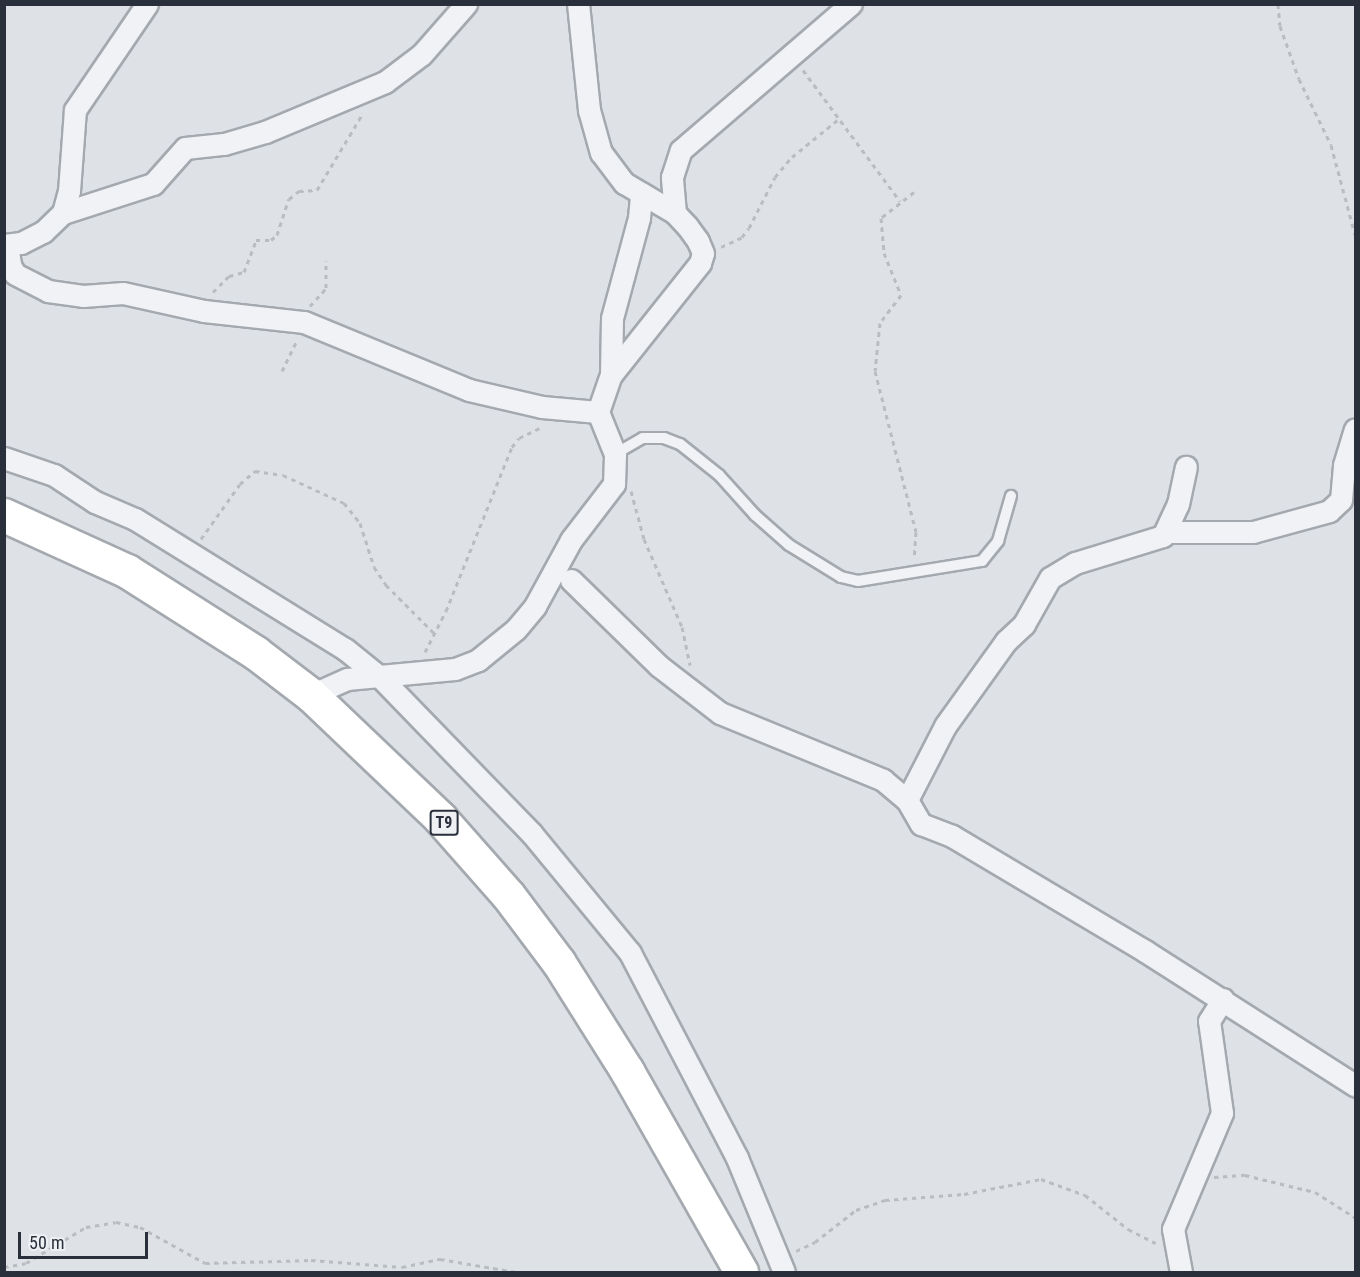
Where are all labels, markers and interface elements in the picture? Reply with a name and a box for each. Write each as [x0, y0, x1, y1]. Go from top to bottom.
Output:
road number: T9 [429, 810, 459, 836]
scale bar [21, 1220, 152, 1258]
text: 50 m [29, 1232, 64, 1253]

